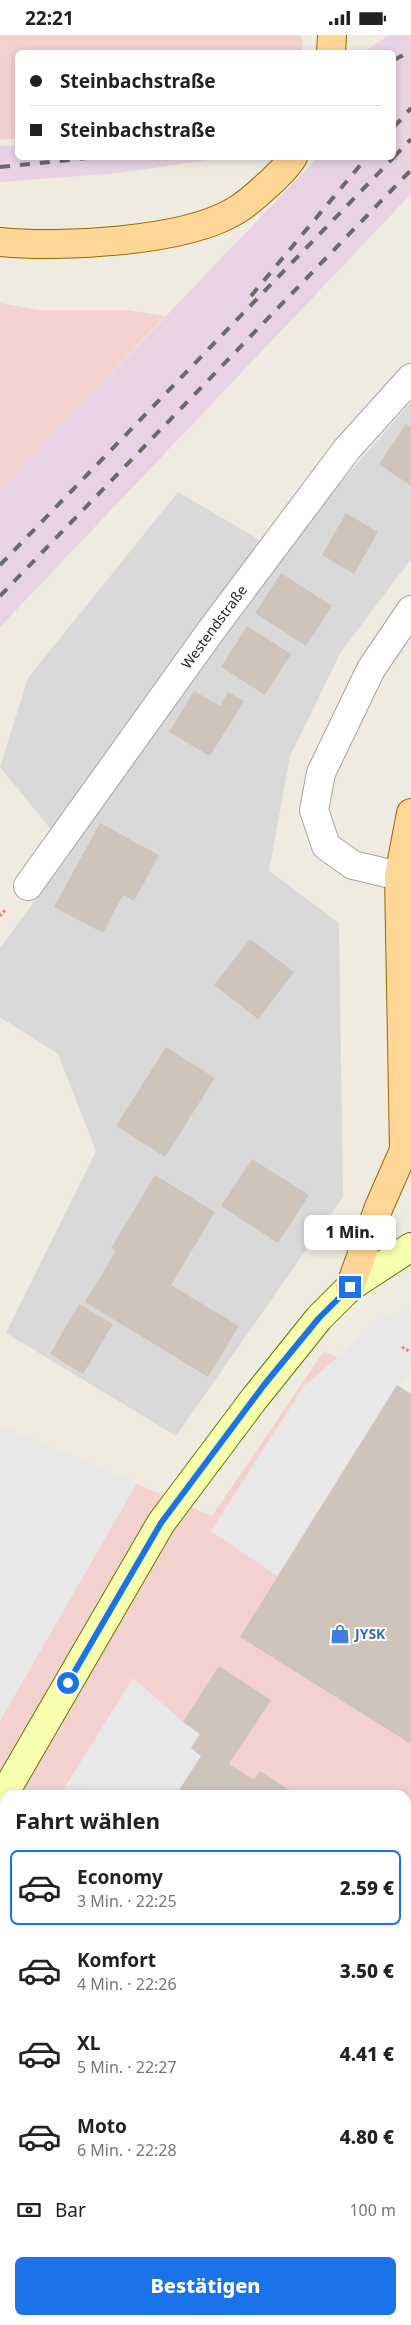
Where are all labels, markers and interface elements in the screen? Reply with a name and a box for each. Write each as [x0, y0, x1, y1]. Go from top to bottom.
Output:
text: 22:21 [25, 5, 74, 31]
text: Steinbachstraße [60, 68, 216, 94]
text: Steinbachstraße [60, 117, 216, 143]
street label: Westendstraße [177, 581, 251, 672]
callout: 1 Min. [304, 1215, 396, 1249]
text: 1 Min. [326, 1221, 374, 1243]
route end [339, 1276, 361, 1298]
shop icon: JYSK [329, 1623, 351, 1645]
place label: JYSK [353, 1624, 386, 1643]
route start [57, 1672, 79, 1694]
text: Fahrt wählen [15, 1805, 160, 1835]
text: Economy [77, 1864, 163, 1890]
icon: car [17, 1865, 62, 1910]
text: 2.59 € [340, 1875, 394, 1901]
text: 3 Min. · 22:25 [77, 1890, 177, 1912]
text: Komfort [77, 1947, 156, 1973]
icon: car [17, 1948, 62, 1993]
text: 3.50 € [340, 1958, 394, 1984]
text: 4 Min. · 22:26 [77, 1973, 177, 1995]
text: XL [77, 2030, 100, 2056]
icon: car [17, 2031, 62, 2076]
text: 4.41 € [340, 2041, 394, 2067]
text: 5 Min. · 22:27 [77, 2056, 177, 2078]
text: Moto [77, 2113, 127, 2139]
icon: car [17, 2114, 62, 2159]
text: 4.80 € [340, 2124, 394, 2150]
text: 6 Min. · 22:28 [77, 2139, 177, 2161]
icon: cash [15, 2196, 43, 2224]
text: Bar [55, 2197, 86, 2223]
text: 100 m [349, 2199, 396, 2221]
button: Bestätigen [15, 2257, 396, 2315]

